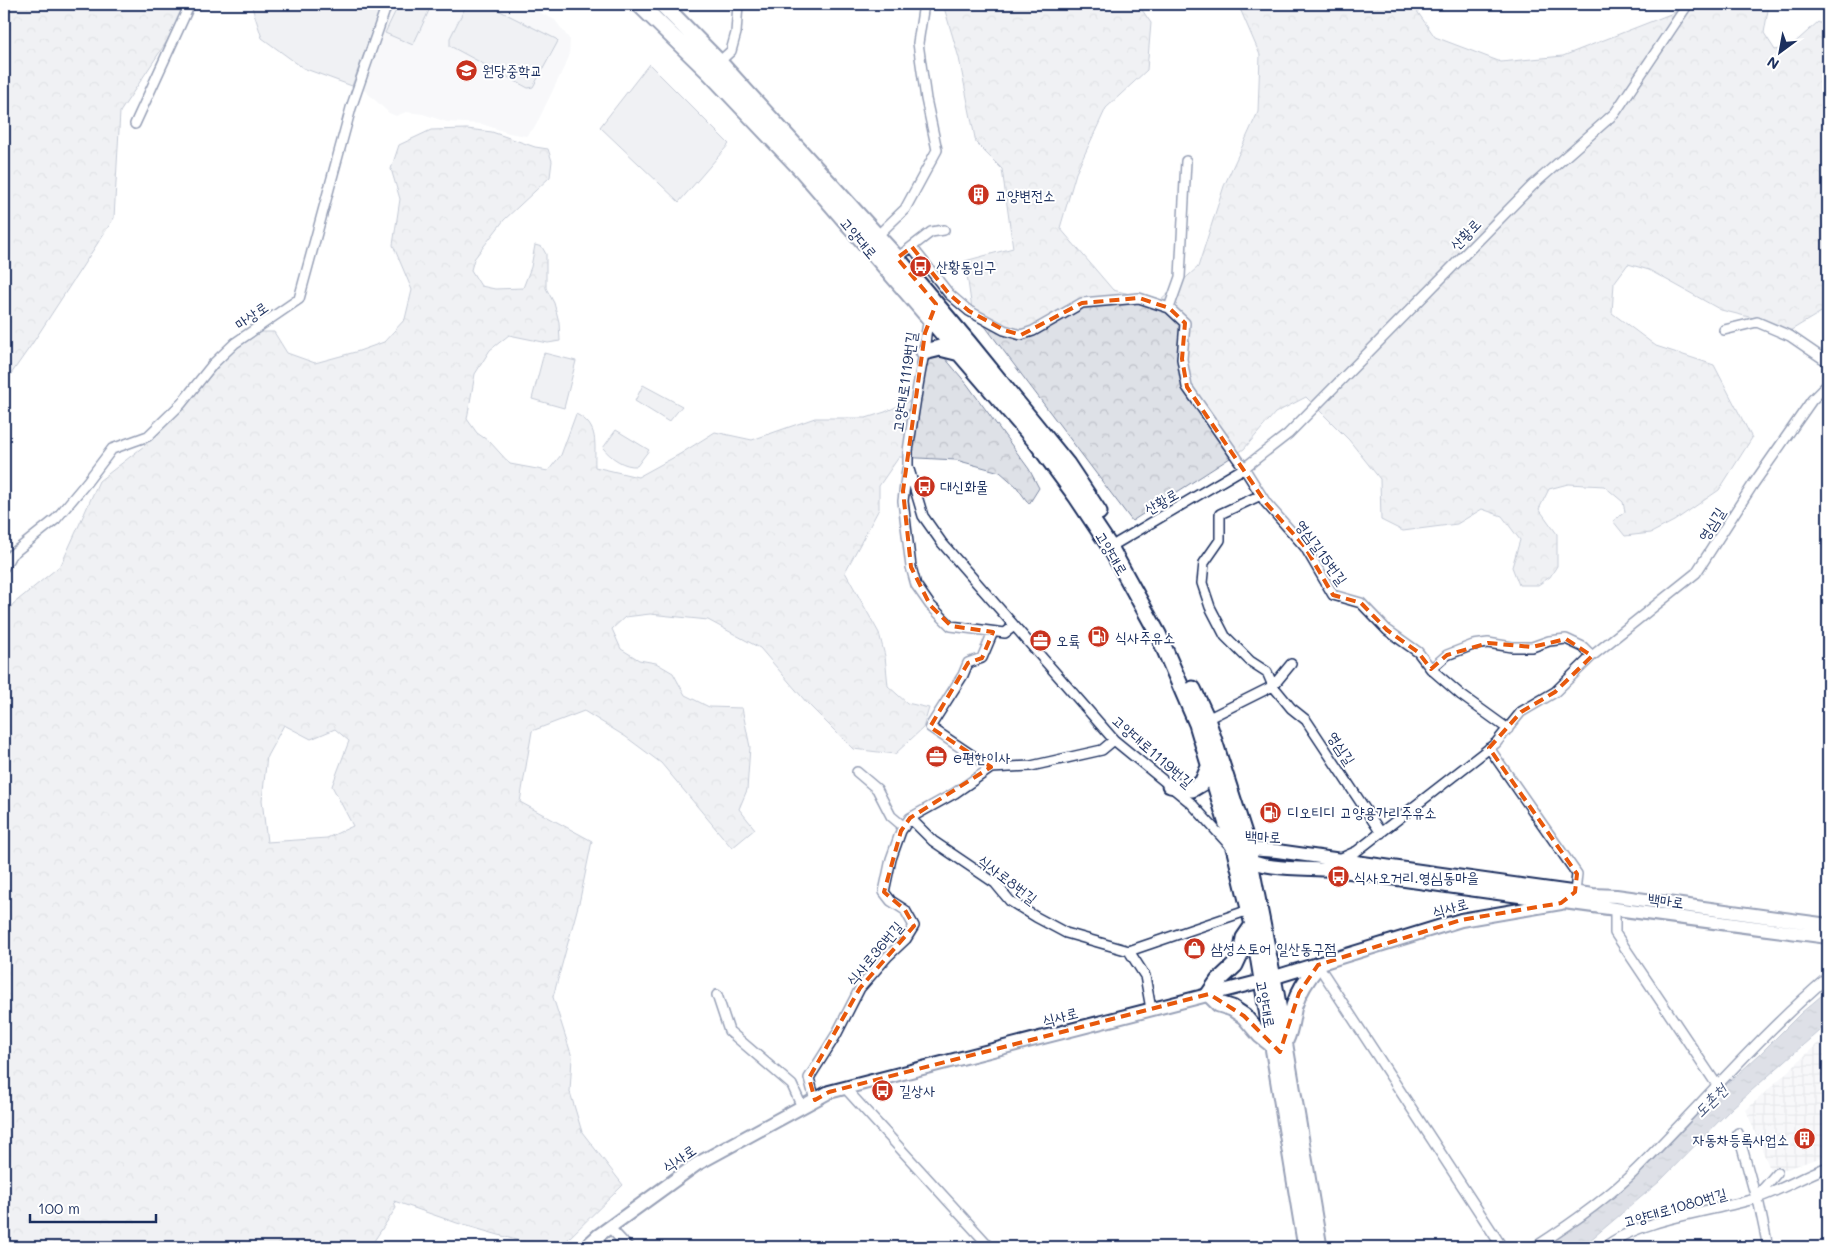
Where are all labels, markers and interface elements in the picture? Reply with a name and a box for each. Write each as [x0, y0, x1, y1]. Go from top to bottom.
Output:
north arrow [1754, 28, 1804, 78]
text: N [1763, 53, 1782, 74]
school or university icon: 원당중학교 [454, 58, 478, 82]
place label: 원당중학교 [482, 60, 542, 80]
building icon: 고양변전소 [967, 183, 991, 207]
place label: 고양변전소 [995, 185, 1055, 205]
street label: 고양대로 [836, 213, 882, 263]
street label: 산황로 [1445, 214, 1485, 254]
bus stop icon: 산황동입구 [908, 254, 932, 278]
place label: 산황동입구 [936, 256, 996, 276]
street label: 마상로 [230, 296, 272, 334]
street label: 고양대로1119번길 [887, 330, 921, 434]
bus stop icon: 대신화물 [912, 474, 936, 498]
place label: 대신화물 [940, 476, 988, 496]
street label: 산황로 [1140, 483, 1182, 519]
street label: 영심길 [1693, 503, 1729, 545]
street label: 영심길15번길 [1292, 515, 1352, 589]
street label: 고양대로 [1091, 527, 1133, 579]
fuel station icon: 식사주유소 [1087, 625, 1111, 649]
place label: 식사주유소 [1115, 627, 1175, 647]
office icon: 오륙 [1028, 628, 1052, 652]
place label: 오륙 [1056, 630, 1080, 650]
street label: 고양대로1119번길 [1108, 710, 1198, 792]
street label: 영심길 [1324, 727, 1360, 769]
office icon: e편한이사 [925, 745, 949, 769]
place label: e편한이사 [953, 747, 1011, 767]
fuel station icon: 디오티디 고양용가리주유소 [1259, 800, 1283, 824]
place label: 디오티디 고양용가리주유소 [1287, 802, 1437, 822]
street label: 백마로 [1245, 825, 1281, 847]
street label: 식사로8번길 [974, 850, 1042, 908]
bus stop icon: 식사오거리.영심동마을 [1326, 865, 1350, 889]
place label: 식사오거리.영심동마을 [1354, 867, 1479, 887]
street label: 백마로 [1647, 888, 1685, 912]
street label: 식사로 [1430, 893, 1470, 921]
street label: 식사로36번길 [841, 917, 907, 989]
shop icon: 삼성스토어 일산동구점 [1183, 936, 1207, 960]
place label: 삼성스토어 일산동구점 [1211, 938, 1337, 958]
street label: 고양대로 [1252, 978, 1280, 1030]
street label: 식사로 [1040, 1002, 1080, 1030]
water label: 도촌천 [1689, 1077, 1733, 1121]
bus stop icon: 길상사 [871, 1078, 895, 1102]
place label: 길상사 [899, 1080, 935, 1100]
building icon: 자동차등록사업소 [1793, 1127, 1817, 1151]
place label: 자동차등록사업소 [1692, 1129, 1789, 1149]
street label: 식사로 [658, 1140, 700, 1176]
street label: 고양대로1080번길 [1621, 1183, 1729, 1231]
scale bar [30, 1191, 156, 1223]
text: 100 m [38, 1198, 80, 1218]

